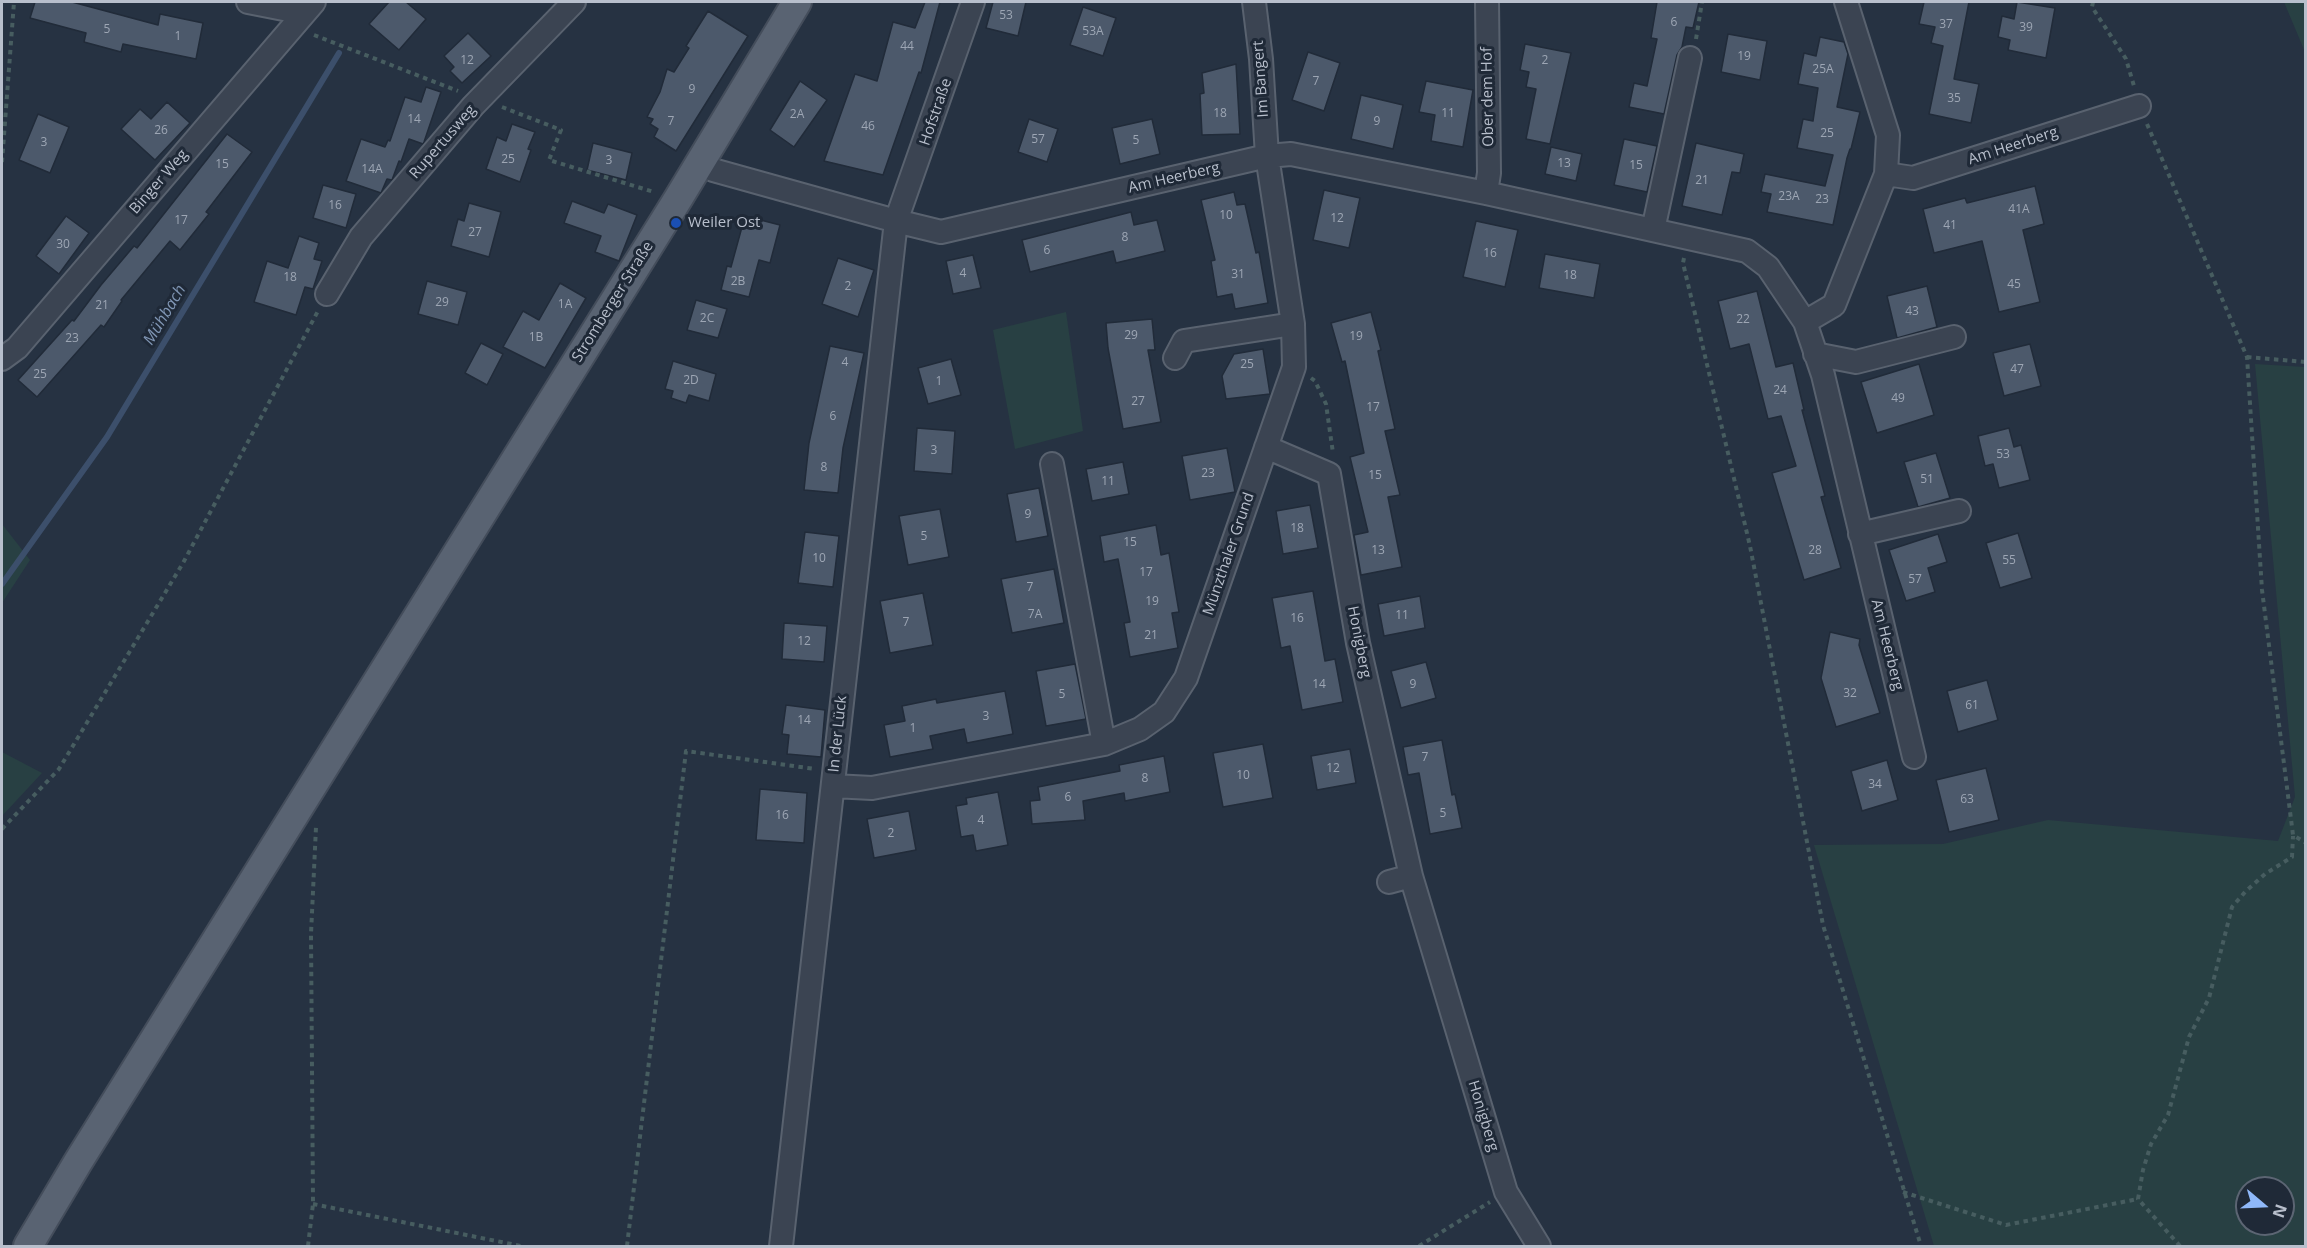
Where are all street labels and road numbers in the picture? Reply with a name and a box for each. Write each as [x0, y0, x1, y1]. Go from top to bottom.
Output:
street label: Im Bangert [1249, 40, 1273, 118]
street label: Ober dem Hof [1478, 47, 1498, 147]
street label: Hofstraße [916, 76, 956, 148]
street label: Rupertusweg [406, 101, 480, 183]
street label: Am Heerberg [1966, 123, 2060, 169]
street label: Binger Weg [126, 146, 192, 218]
street label: Am Heerberg [1127, 159, 1221, 197]
street label: Stromberger Straße [569, 238, 657, 366]
street label: Münzthaler Grund [1200, 490, 1258, 618]
street label: Am Heerberg [1867, 598, 1907, 692]
street label: Honigberg [1343, 604, 1375, 680]
street label: In der Lück [825, 695, 851, 773]
street label: Honigberg [1464, 1078, 1502, 1154]

